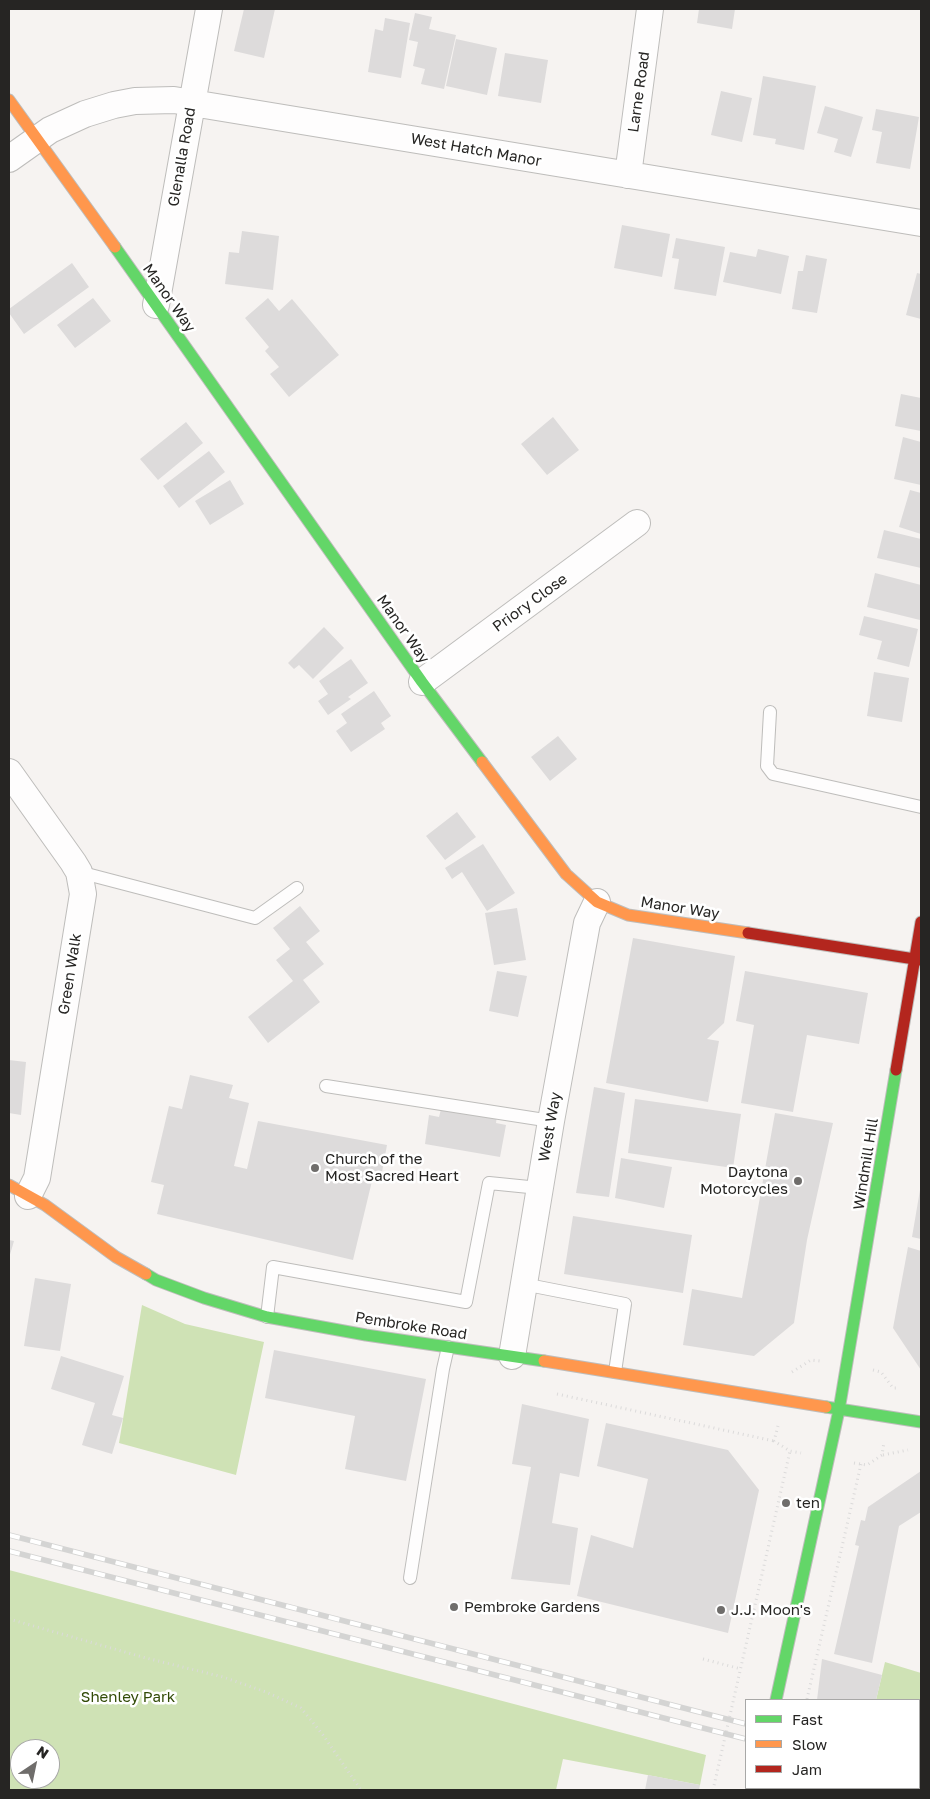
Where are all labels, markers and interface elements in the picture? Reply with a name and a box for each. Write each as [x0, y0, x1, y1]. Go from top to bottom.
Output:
street label: Larne Road [624, 50, 654, 134]
street label: Glenalla Road [164, 106, 200, 208]
street label: West Hatch Manor [409, 130, 543, 170]
street label: Manor Way [139, 260, 199, 336]
street label: Priory Close [489, 570, 571, 636]
street label: Manor Way [373, 591, 433, 667]
street label: Manor Way [639, 893, 721, 923]
street label: Green Walk [55, 932, 85, 1016]
street label: West Way [535, 1091, 565, 1163]
street label: Windmill Hill [850, 1117, 882, 1211]
place label: Church of the Most Sacred Heart [325, 1150, 459, 1185]
marker: Church of the Most Sacred Heart [309, 1162, 321, 1174]
place label: Daytona Motorcycles [700, 1163, 788, 1198]
marker: Daytona Motorcycles [792, 1175, 804, 1187]
street label: Pembroke Road [354, 1308, 468, 1344]
place label: ten [796, 1494, 820, 1512]
marker: ten [780, 1497, 792, 1509]
place label: Pembroke Gardens [464, 1598, 600, 1616]
marker: Pembroke Gardens [448, 1601, 460, 1613]
place label: J.J. Moon's [731, 1601, 811, 1619]
marker: J.J. Moon's [715, 1604, 727, 1616]
park label: Shenley Park [81, 1688, 175, 1706]
legend [745, 1699, 920, 1789]
text: Fast [792, 1710, 823, 1728]
text: Slow [792, 1735, 827, 1753]
north arrow [10, 1739, 60, 1789]
text: N [34, 1742, 52, 1762]
text: Jam [792, 1760, 822, 1778]

